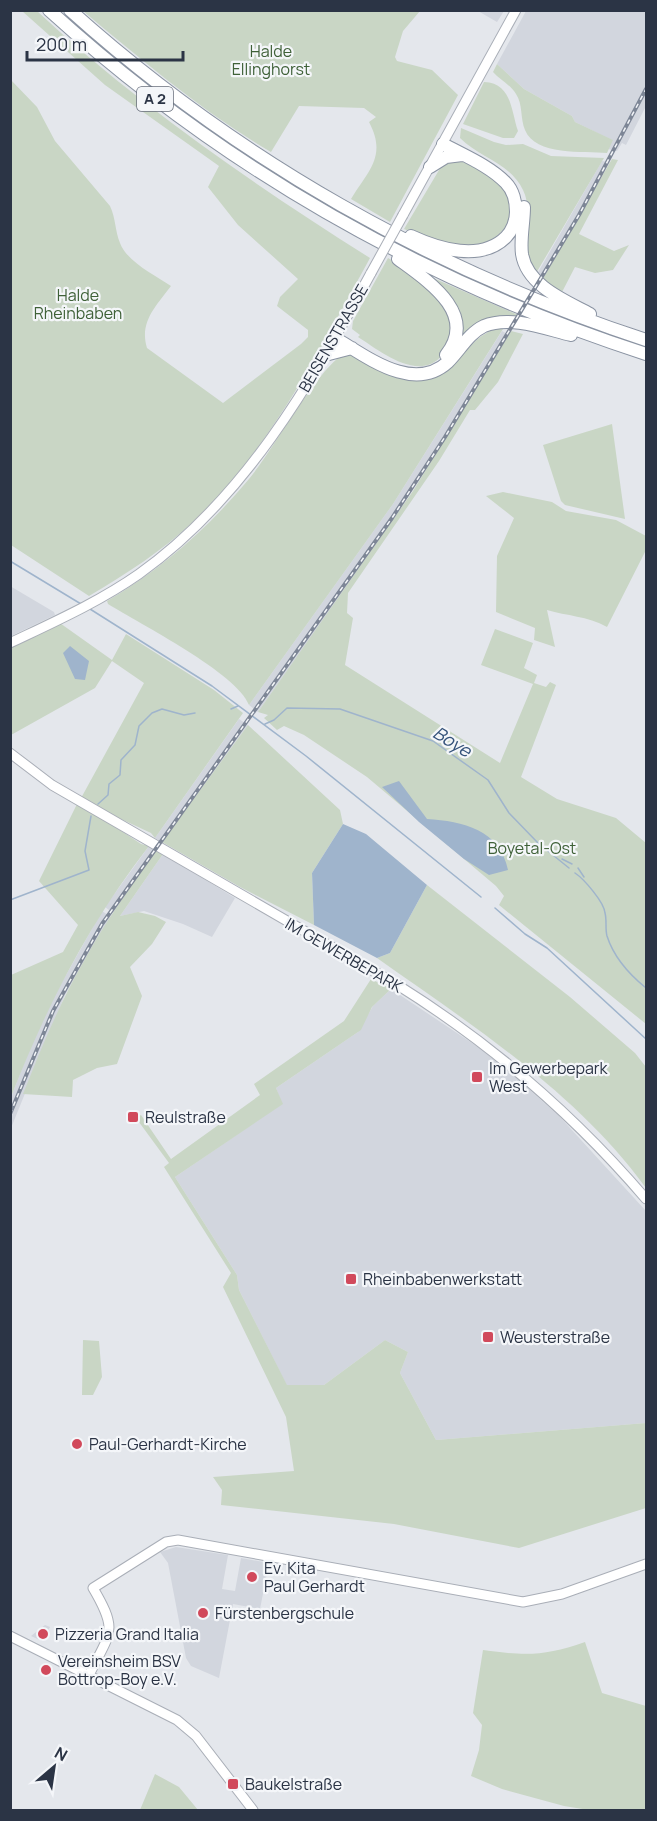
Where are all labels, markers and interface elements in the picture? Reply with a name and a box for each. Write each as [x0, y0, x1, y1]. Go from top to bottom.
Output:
scale bar [27, 24, 183, 62]
text: 200 m [36, 32, 87, 56]
park label: Halde Ellinghorst [232, 40, 310, 80]
road number: A 2 [137, 87, 173, 111]
street label: BEISENSTRASSE [293, 280, 373, 396]
park label: Halde Rheinbaben [34, 284, 122, 324]
water label: Boye [429, 720, 478, 763]
park label: Boyetal-Ost [488, 837, 576, 859]
street label: IM GEWERBEPARK [281, 912, 407, 998]
place label: Im Gewerbepark West [489, 1057, 609, 1097]
marker: Im Gewerbepark West [470, 1070, 484, 1084]
place label: Reulstraße [145, 1106, 226, 1128]
marker: Reulstraße [126, 1110, 140, 1124]
place label: Rheinbabenwerkstatt [363, 1268, 522, 1290]
marker: Rheinbabenwerkstatt [344, 1272, 358, 1286]
place label: Weusterstraße [500, 1326, 610, 1348]
marker: Weusterstraße [481, 1330, 495, 1344]
place label: Paul-Gerhardt-Kirche [89, 1433, 247, 1455]
marker: Paul-Gerhardt-Kirche [70, 1437, 84, 1451]
place label: Ev. Kita Paul Gerhardt [264, 1557, 365, 1597]
marker: Ev. Kita Paul Gerhardt [245, 1570, 259, 1584]
place label: Fürstenbergschule [215, 1602, 354, 1624]
marker: Fürstenbergschule [196, 1606, 210, 1620]
place label: Pizzeria Grand Italia [55, 1623, 199, 1645]
marker: Pizzeria Grand Italia [36, 1627, 50, 1641]
place label: Vereinsheim BSV Bottrop-Boy e.V. [58, 1650, 181, 1690]
marker: Vereinsheim BSV Bottrop-Boy e.V. [39, 1663, 53, 1677]
north arrow [24, 1737, 84, 1797]
text: N [51, 1741, 72, 1766]
place label: Baukelstraße [245, 1773, 342, 1795]
marker: Baukelstraße [226, 1777, 240, 1791]

